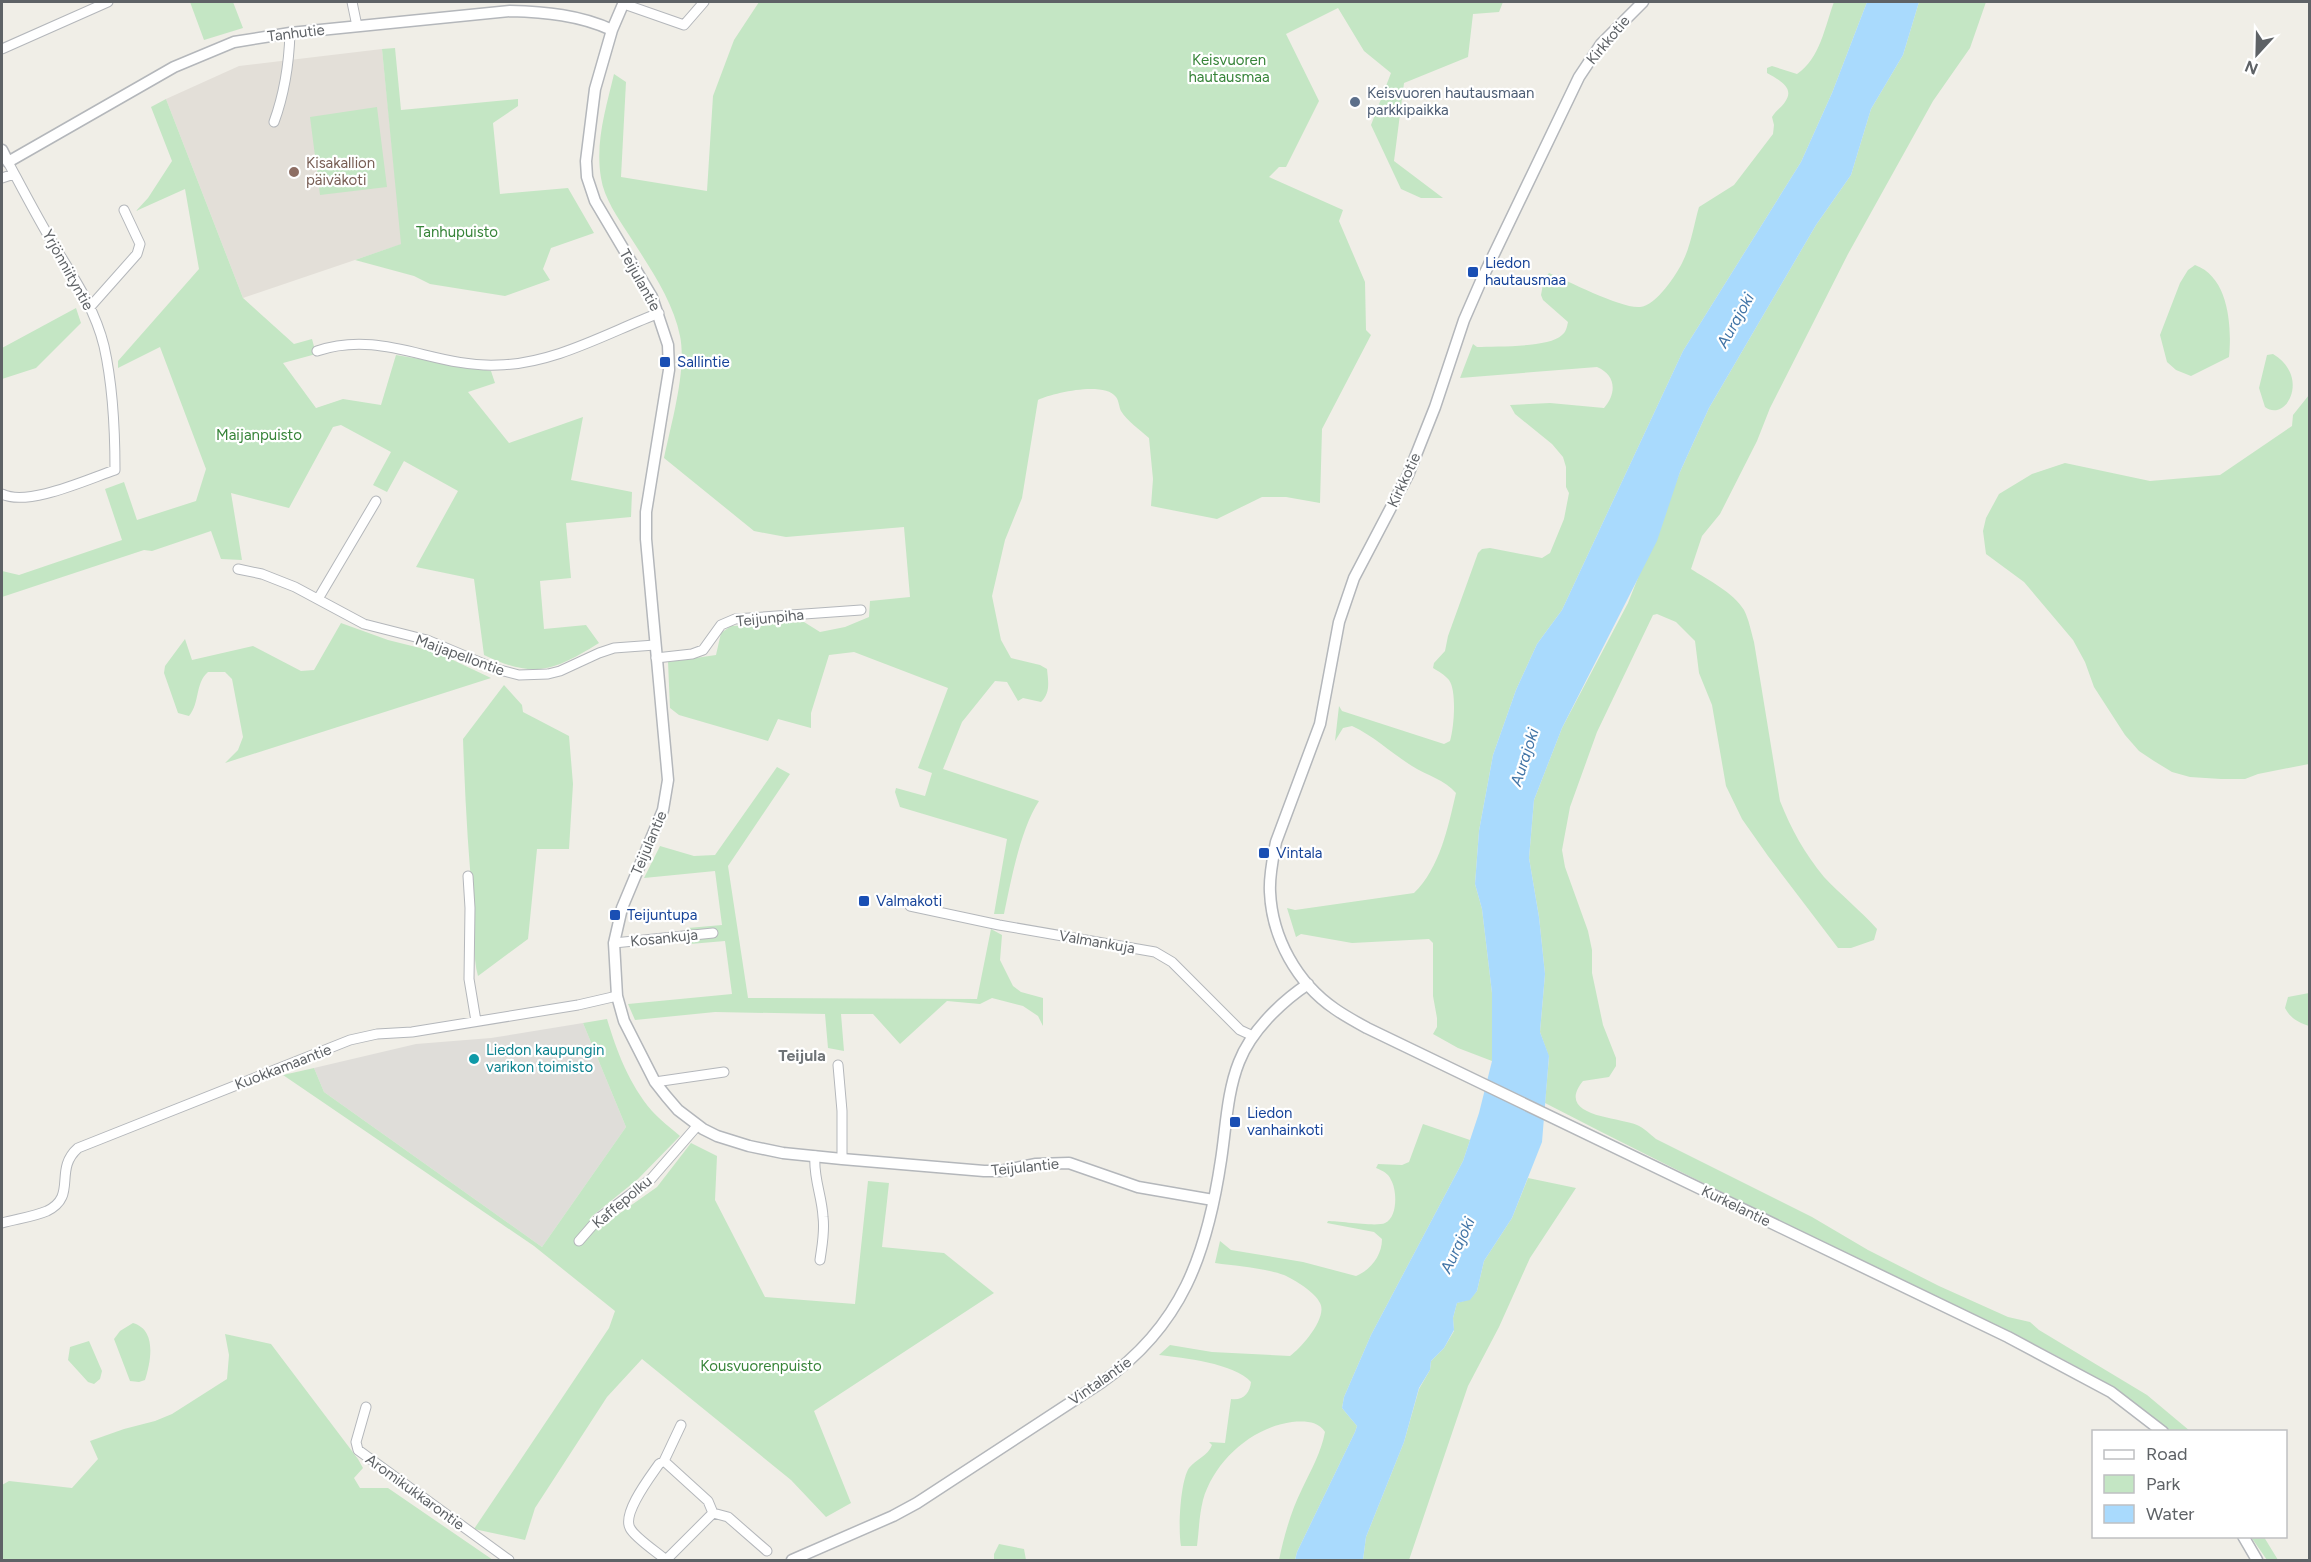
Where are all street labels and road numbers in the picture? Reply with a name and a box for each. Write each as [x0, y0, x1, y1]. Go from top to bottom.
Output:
street label: Kirkkotie [1582, 12, 1634, 68]
street label: Tanhutie [266, 21, 326, 45]
street label: Yrjönniityntie [38, 227, 98, 313]
street label: Teijulantie [616, 246, 664, 314]
street label: Kirkkotie [1384, 450, 1424, 510]
street label: Teijunpiha [735, 605, 805, 631]
street label: Maijapellontie [413, 631, 507, 679]
street label: Teijulantie [627, 808, 671, 878]
street label: Kosankuja [629, 925, 699, 951]
street label: Valmankuja [1058, 926, 1136, 958]
street label: Kuokkamaantie [232, 1040, 334, 1094]
street label: Teijulantie [990, 1154, 1060, 1180]
street label: Kaffepolku [588, 1172, 656, 1232]
street label: Kurkelantie [1699, 1182, 1773, 1230]
street label: Vintalantie [1065, 1353, 1135, 1409]
street label: Aromikukkarontie [362, 1450, 468, 1534]

